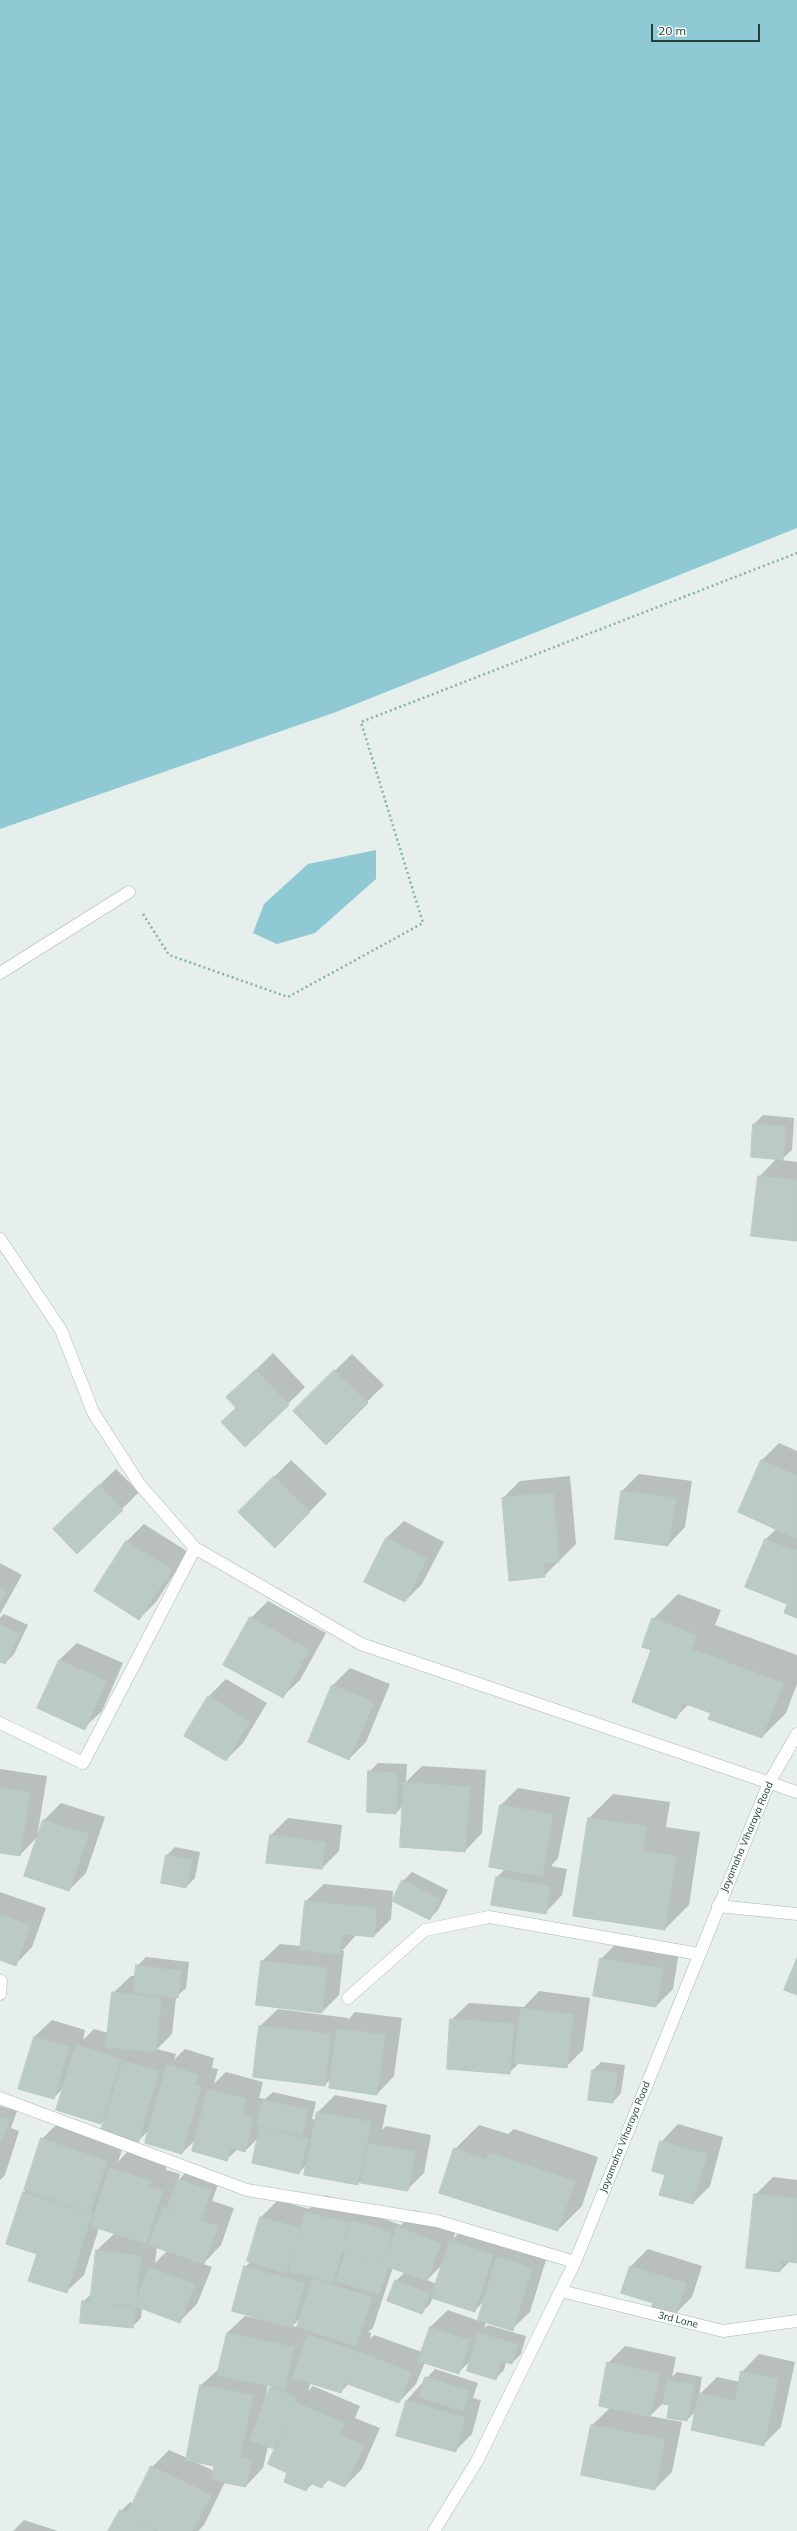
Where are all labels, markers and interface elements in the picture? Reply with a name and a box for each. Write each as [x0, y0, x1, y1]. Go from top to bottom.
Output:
scale bar [653, 16, 762, 42]
text: 20 m [658, 23, 686, 38]
street label: Jayamaha Viharaya Road [718, 1780, 776, 1894]
street label: Jayamaha Viharaya Road [597, 2080, 653, 2194]
street label: 3rd Lane [657, 2309, 699, 2331]

